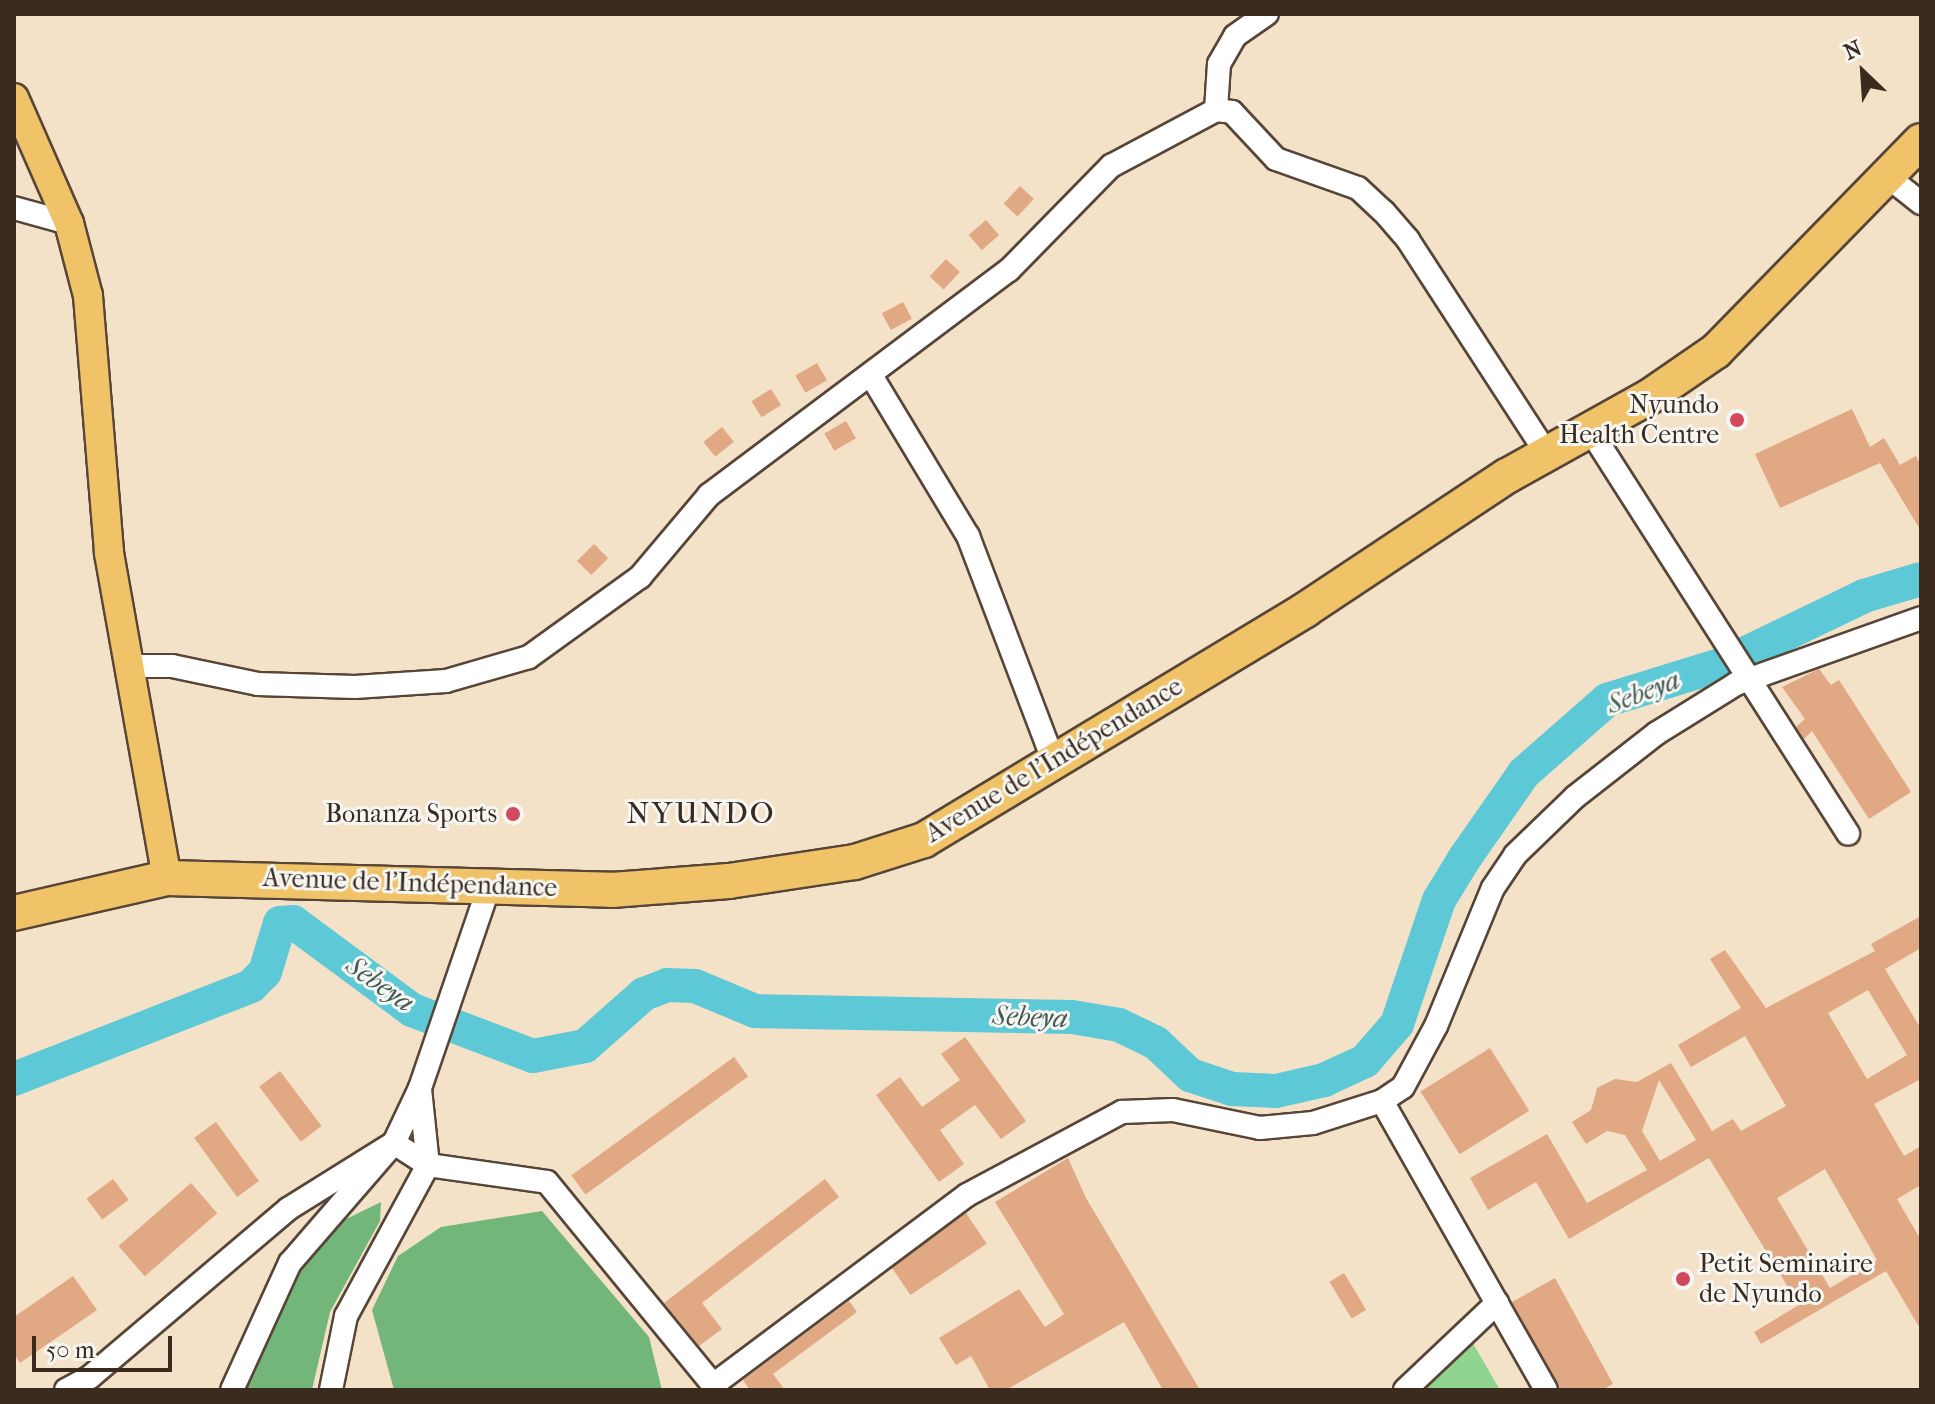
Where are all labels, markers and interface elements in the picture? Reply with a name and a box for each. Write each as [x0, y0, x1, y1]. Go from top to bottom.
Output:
north arrow [1823, 32, 1903, 112]
text: N [1840, 35, 1866, 66]
place label: Nyundo Health Centre [1559, 389, 1719, 450]
marker: Nyundo Health Centre [1726, 409, 1748, 431]
water label: Sebeya [1602, 663, 1684, 721]
street label: Avenue de l'Indépendance [920, 671, 1188, 849]
district label: NYUNDO [627, 796, 775, 832]
place label: Bonanza Sports [325, 798, 497, 830]
marker: Bonanza Sports [504, 805, 522, 823]
street label: Avenue de l'Indépendance [262, 862, 558, 904]
water label: Sebeya [339, 949, 421, 1019]
water label: Sebeya [992, 999, 1068, 1035]
place label: Petit Seminaire de Nyundo [1699, 1248, 1873, 1310]
marker: Petit Seminaire de Nyundo [1674, 1270, 1692, 1288]
scale bar [36, 1320, 176, 1370]
text: 50 m [46, 1336, 95, 1364]

